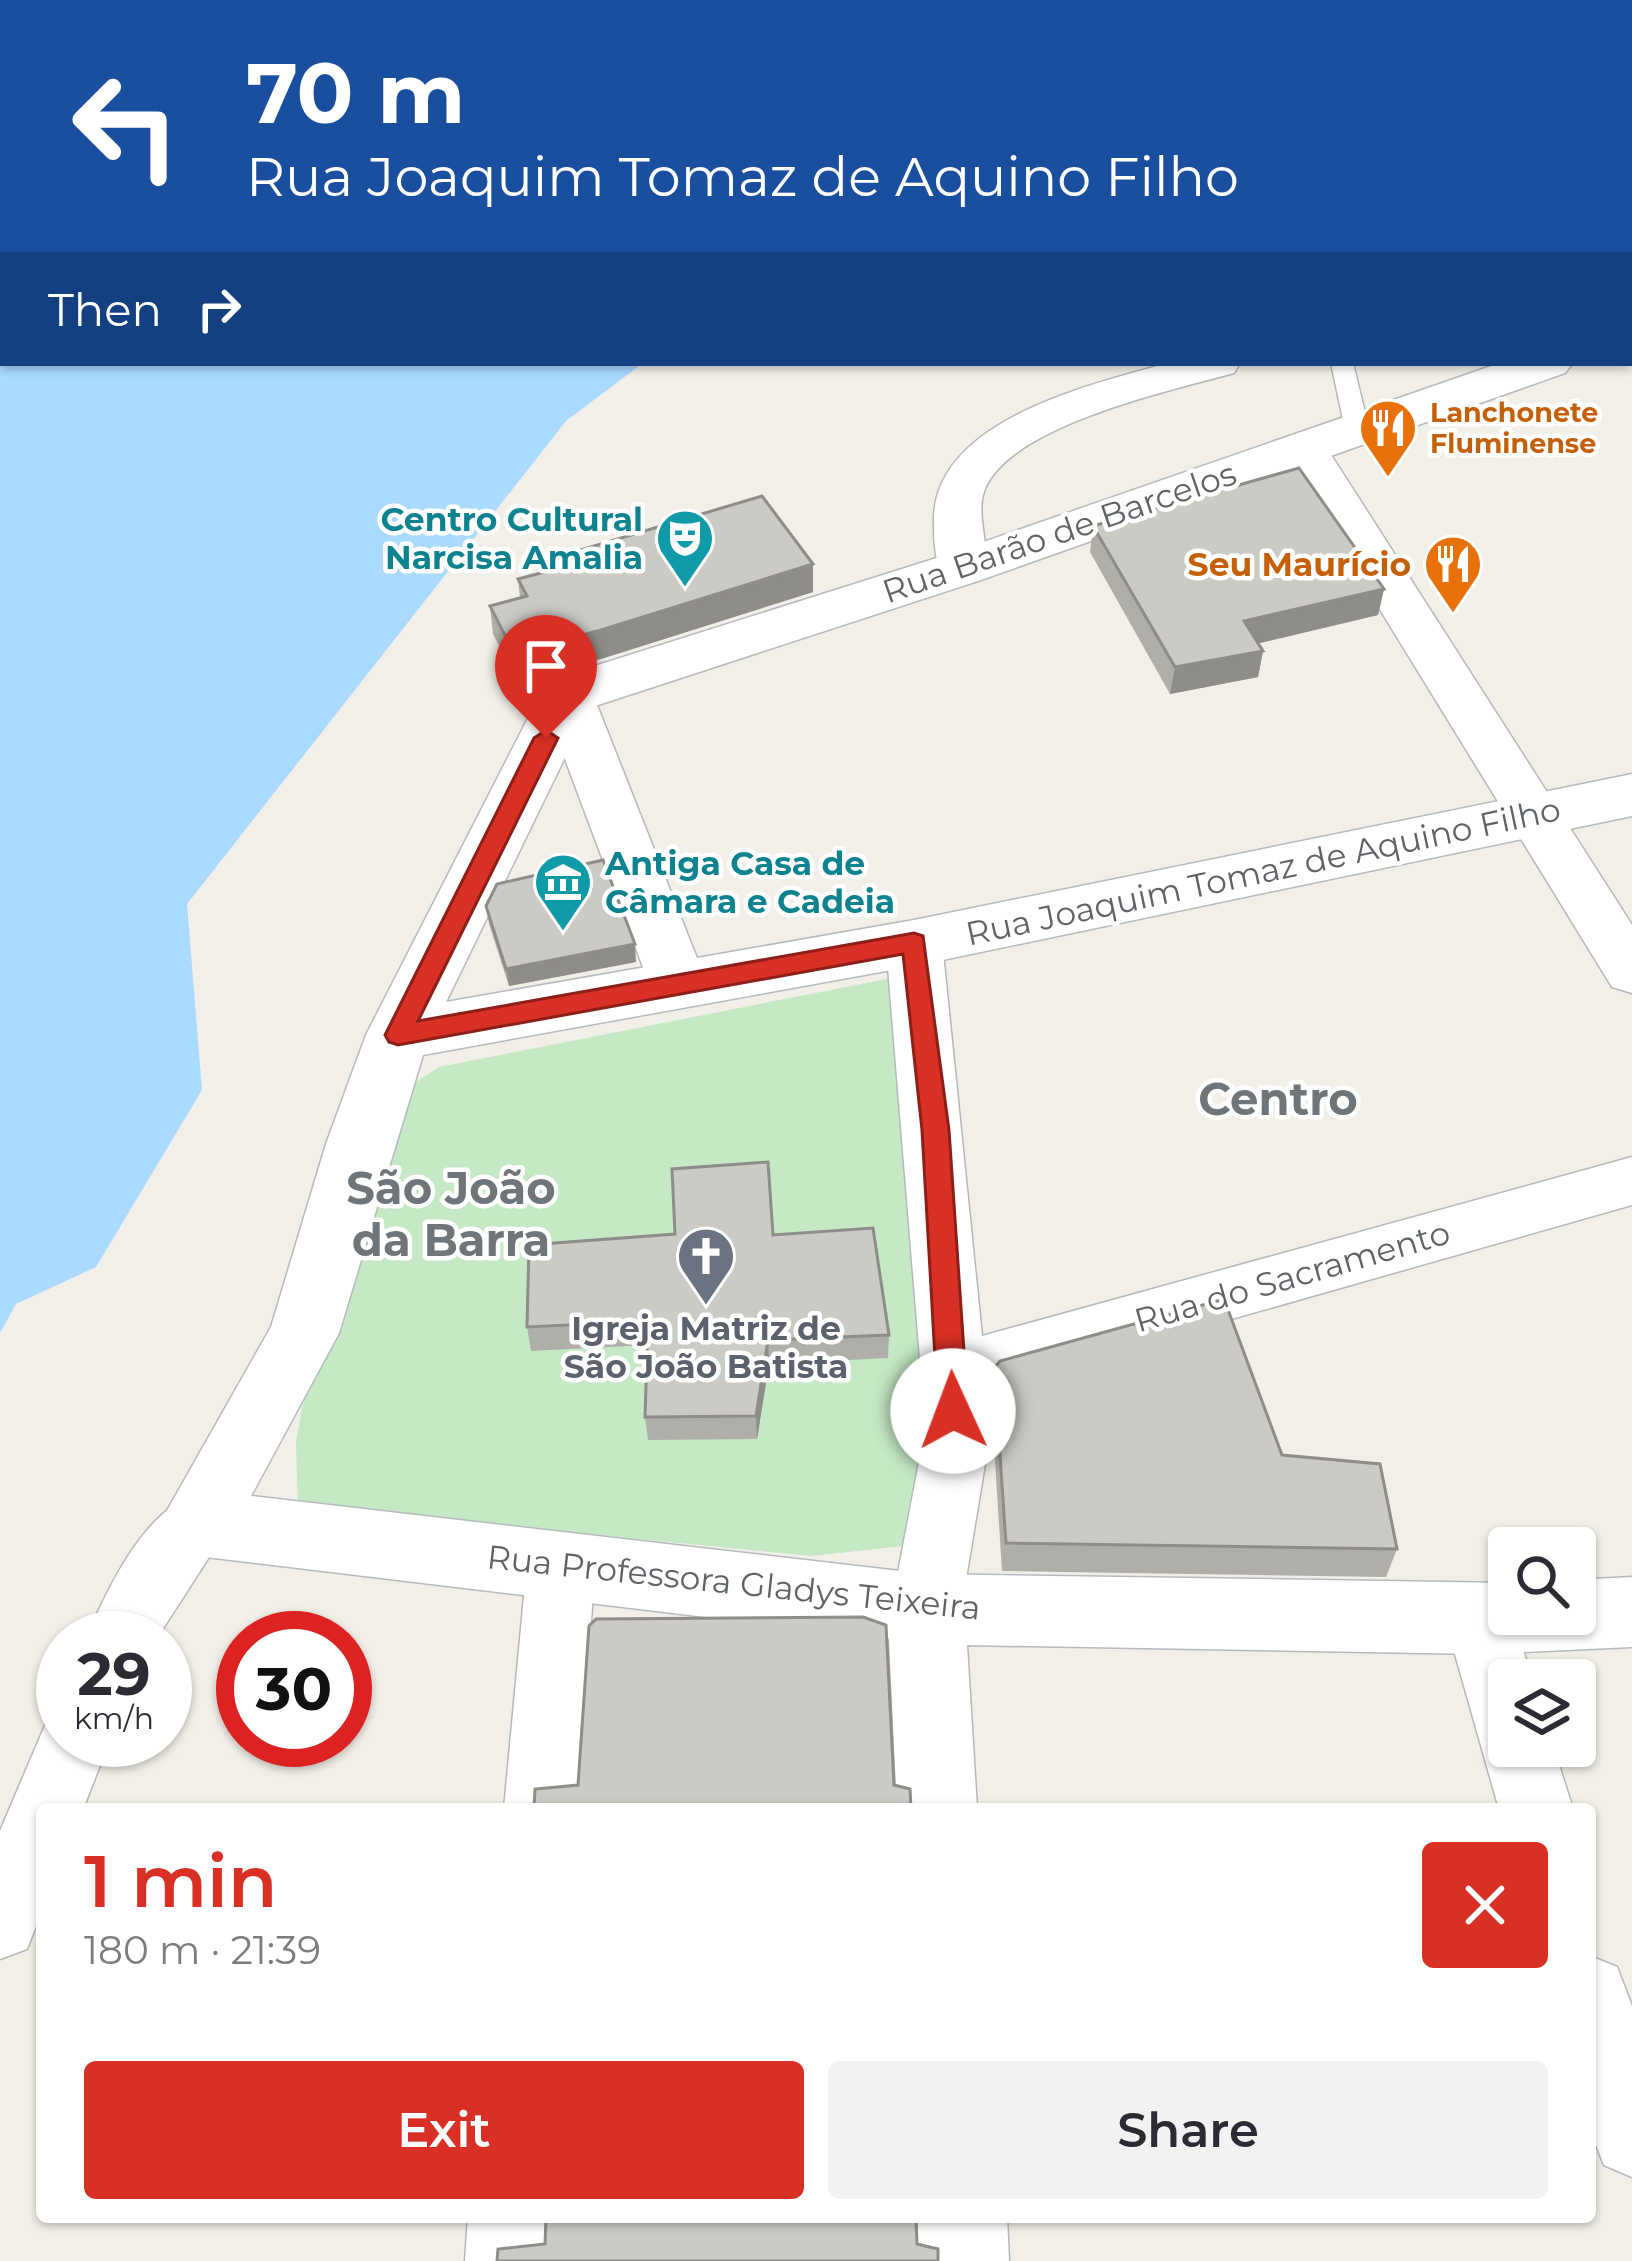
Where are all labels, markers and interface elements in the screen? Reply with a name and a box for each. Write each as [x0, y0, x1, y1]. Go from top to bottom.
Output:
text: 70 m [246, 42, 465, 144]
icon: left [48, 48, 204, 204]
text: Rua Joaquim Tomaz de Aquino Filho [246, 144, 1239, 210]
icon: right [186, 276, 252, 342]
text: Then [48, 282, 162, 337]
place label: Lanchonete Fluminense [1430, 396, 1598, 460]
restaurant icon: Lanchonete Fluminense [1357, 397, 1419, 479]
street label: Rua Barão de Barcelos [877, 453, 1241, 611]
place label: Centro Cultural Narcisa Amalia [381, 499, 643, 577]
theatre icon: Centro Cultural Narcisa Amalia [654, 507, 716, 589]
restaurant icon: Seu Maurício [1422, 533, 1484, 615]
place label: Seu Maurício [1188, 544, 1411, 584]
pin [495, 615, 597, 738]
icon: arrive [513, 633, 579, 699]
street label: Rua Joaquim Tomaz de Aquino Filho [962, 788, 1564, 954]
place label: Antiga Casa de Câmara e Cadeia [604, 843, 895, 921]
museum icon: Antiga Casa de Câmara e Cadeia [532, 851, 594, 933]
district label: Centro [1198, 1071, 1358, 1126]
district label: São João da Barra [346, 1160, 556, 1267]
street label: Rua do Sacramento [1130, 1212, 1454, 1340]
church icon: Igreja Matriz de São João Batista [675, 1225, 737, 1307]
place label: Igreja Matriz de São João Batista [564, 1308, 848, 1386]
position arrow [890, 1348, 1016, 1474]
map controls [1488, 1527, 1596, 1767]
button: search [1488, 1527, 1596, 1635]
street label: Rua Professora Gladys Teixeira [485, 1536, 983, 1628]
speed limit sign: 30 [216, 1611, 372, 1767]
text: 29 [77, 1637, 151, 1710]
button: layers [1488, 1659, 1596, 1767]
text: km/h [74, 1700, 154, 1737]
text: 1 min [84, 1837, 277, 1925]
button: close [1422, 1842, 1548, 1968]
text: 180 m · 21:39 [84, 1926, 321, 1974]
button: Exit [84, 2061, 804, 2199]
button: Share [828, 2061, 1548, 2199]

